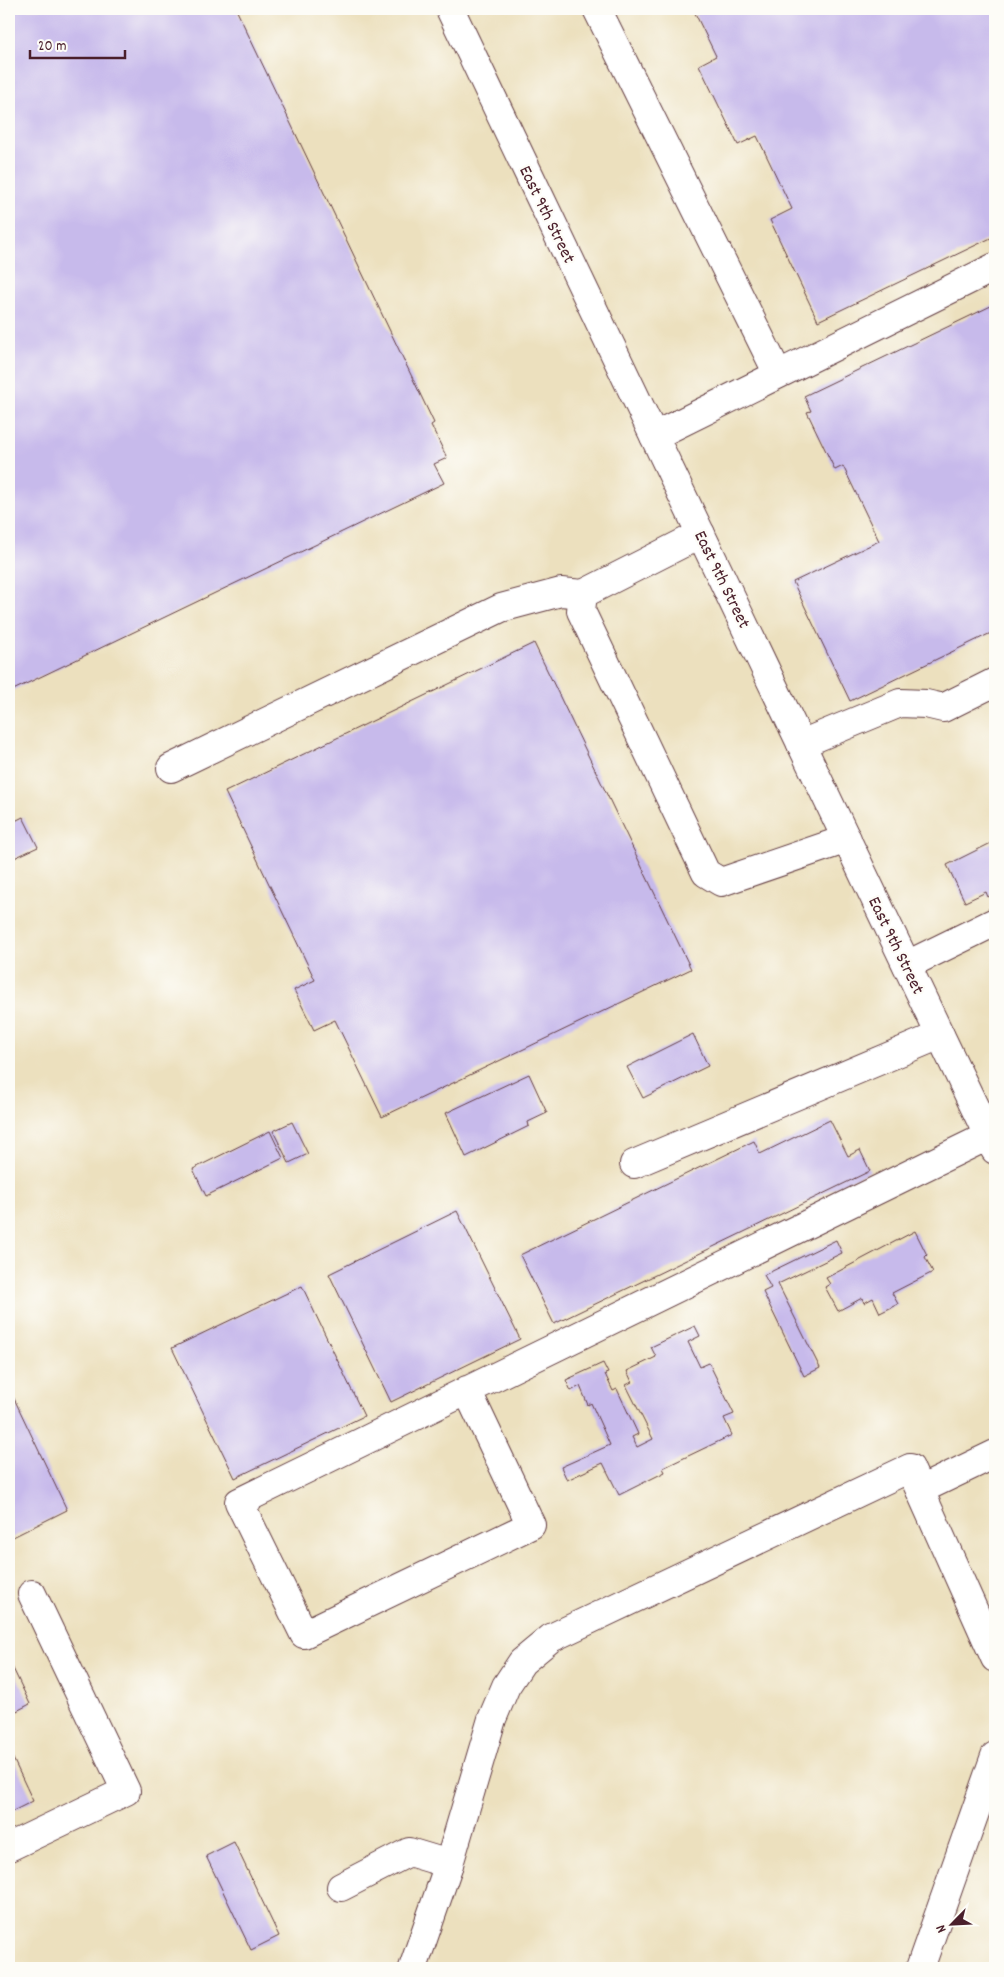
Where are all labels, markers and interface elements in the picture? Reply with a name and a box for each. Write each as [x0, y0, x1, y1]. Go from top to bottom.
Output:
scale bar [30, 28, 125, 60]
text: 20 m [38, 36, 66, 58]
street label: East 9th Street [511, 162, 580, 269]
street label: East 9th Street [686, 527, 755, 634]
street label: East 9th Street [860, 893, 929, 1000]
north arrow [926, 1900, 976, 1950]
text: N [931, 1921, 952, 1936]

